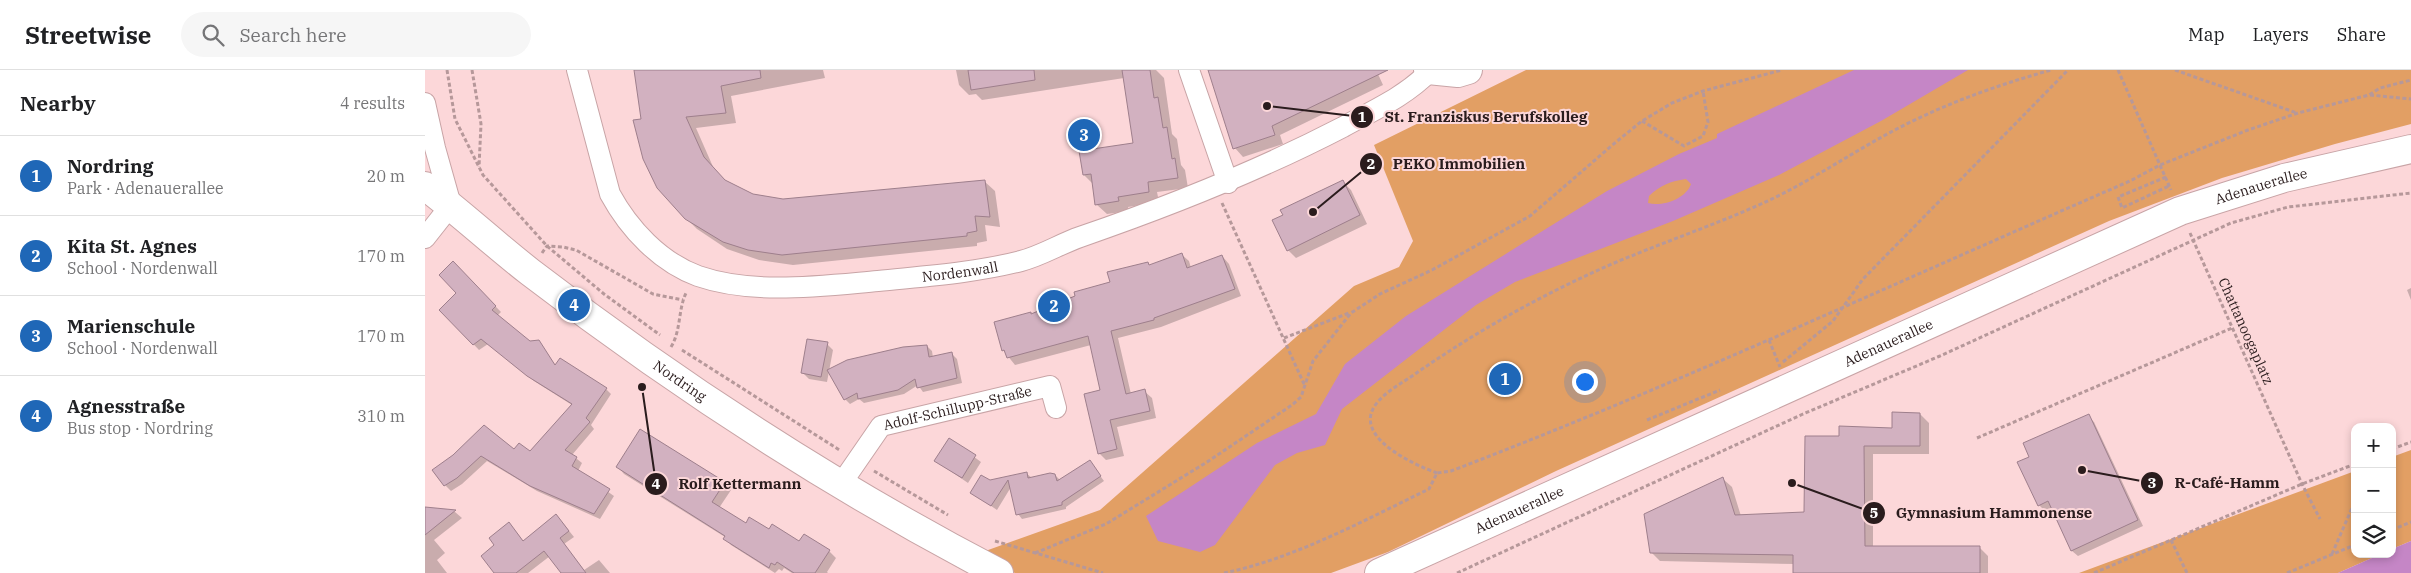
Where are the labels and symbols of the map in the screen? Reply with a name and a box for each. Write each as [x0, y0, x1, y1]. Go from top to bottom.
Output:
callout: St. Franziskus Berufskolleg [1349, 102, 1597, 132]
text: 1 [1357, 107, 1367, 126]
text: St. Franziskus Berufskolleg [1384, 107, 1588, 126]
pin: 3 [1068, 116, 1100, 154]
callout: PEKO Immobilien [1358, 149, 1536, 179]
text: 2 [1366, 154, 1376, 173]
text: PEKO Immobilien [1393, 154, 1525, 173]
street label: Adenauerallee [2213, 164, 2309, 208]
street label: Nordenwall [921, 257, 1000, 286]
street label: Chattanoogaplatz [2214, 275, 2278, 387]
pin: 4 [558, 286, 590, 324]
pin: 2 [1038, 287, 1070, 325]
street label: Adenauerallee [1841, 315, 1936, 371]
street label: Nordring [650, 356, 710, 406]
pin: 1 [1489, 360, 1521, 398]
your location [1572, 369, 1598, 395]
street label: Adolf-Schillupp-Straße [881, 382, 1033, 434]
callout: R-Café-Hamm [2139, 468, 2289, 498]
callout: Rolf Kettermann [643, 469, 812, 499]
text: 3 [2147, 473, 2157, 492]
text: R-Café-Hamm [2174, 473, 2280, 492]
text: 4 [651, 474, 661, 493]
text: Rolf Kettermann [678, 474, 802, 493]
street label: Adenauerallee [1472, 482, 1567, 537]
callout: Gymnasium Hammonense [1861, 498, 2103, 528]
text: 5 [1869, 503, 1879, 522]
text: Gymnasium Hammonense [1896, 503, 2092, 522]

